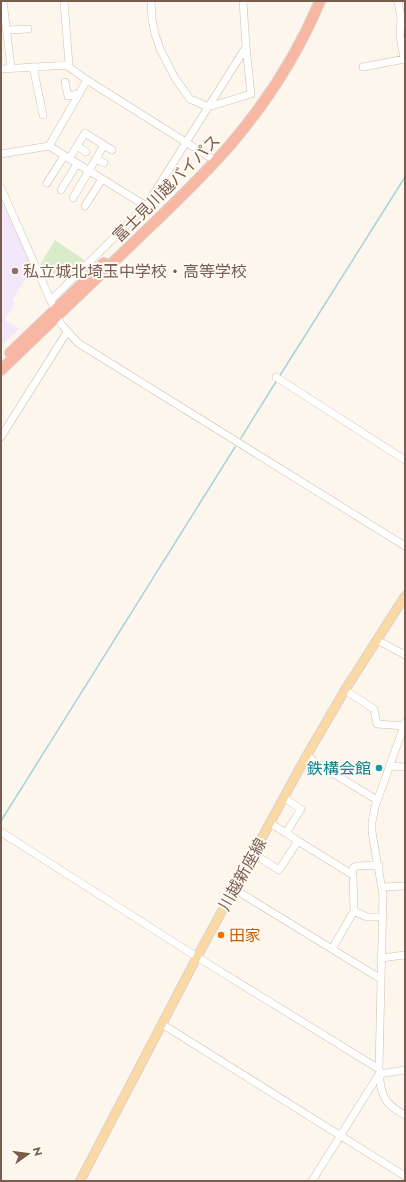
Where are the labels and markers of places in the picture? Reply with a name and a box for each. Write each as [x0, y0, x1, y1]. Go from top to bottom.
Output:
place label: 私立城北埼玉中学校・高等学校 [23, 260, 247, 283]
marker: 私立城北埼玉中学校・高等学校 [10, 266, 20, 276]
place label: 鉄構会館 [307, 757, 371, 780]
marker: 鉄構会館 [374, 763, 384, 773]
place label: 田家 [229, 924, 261, 947]
marker: 田家 [216, 930, 226, 940]

